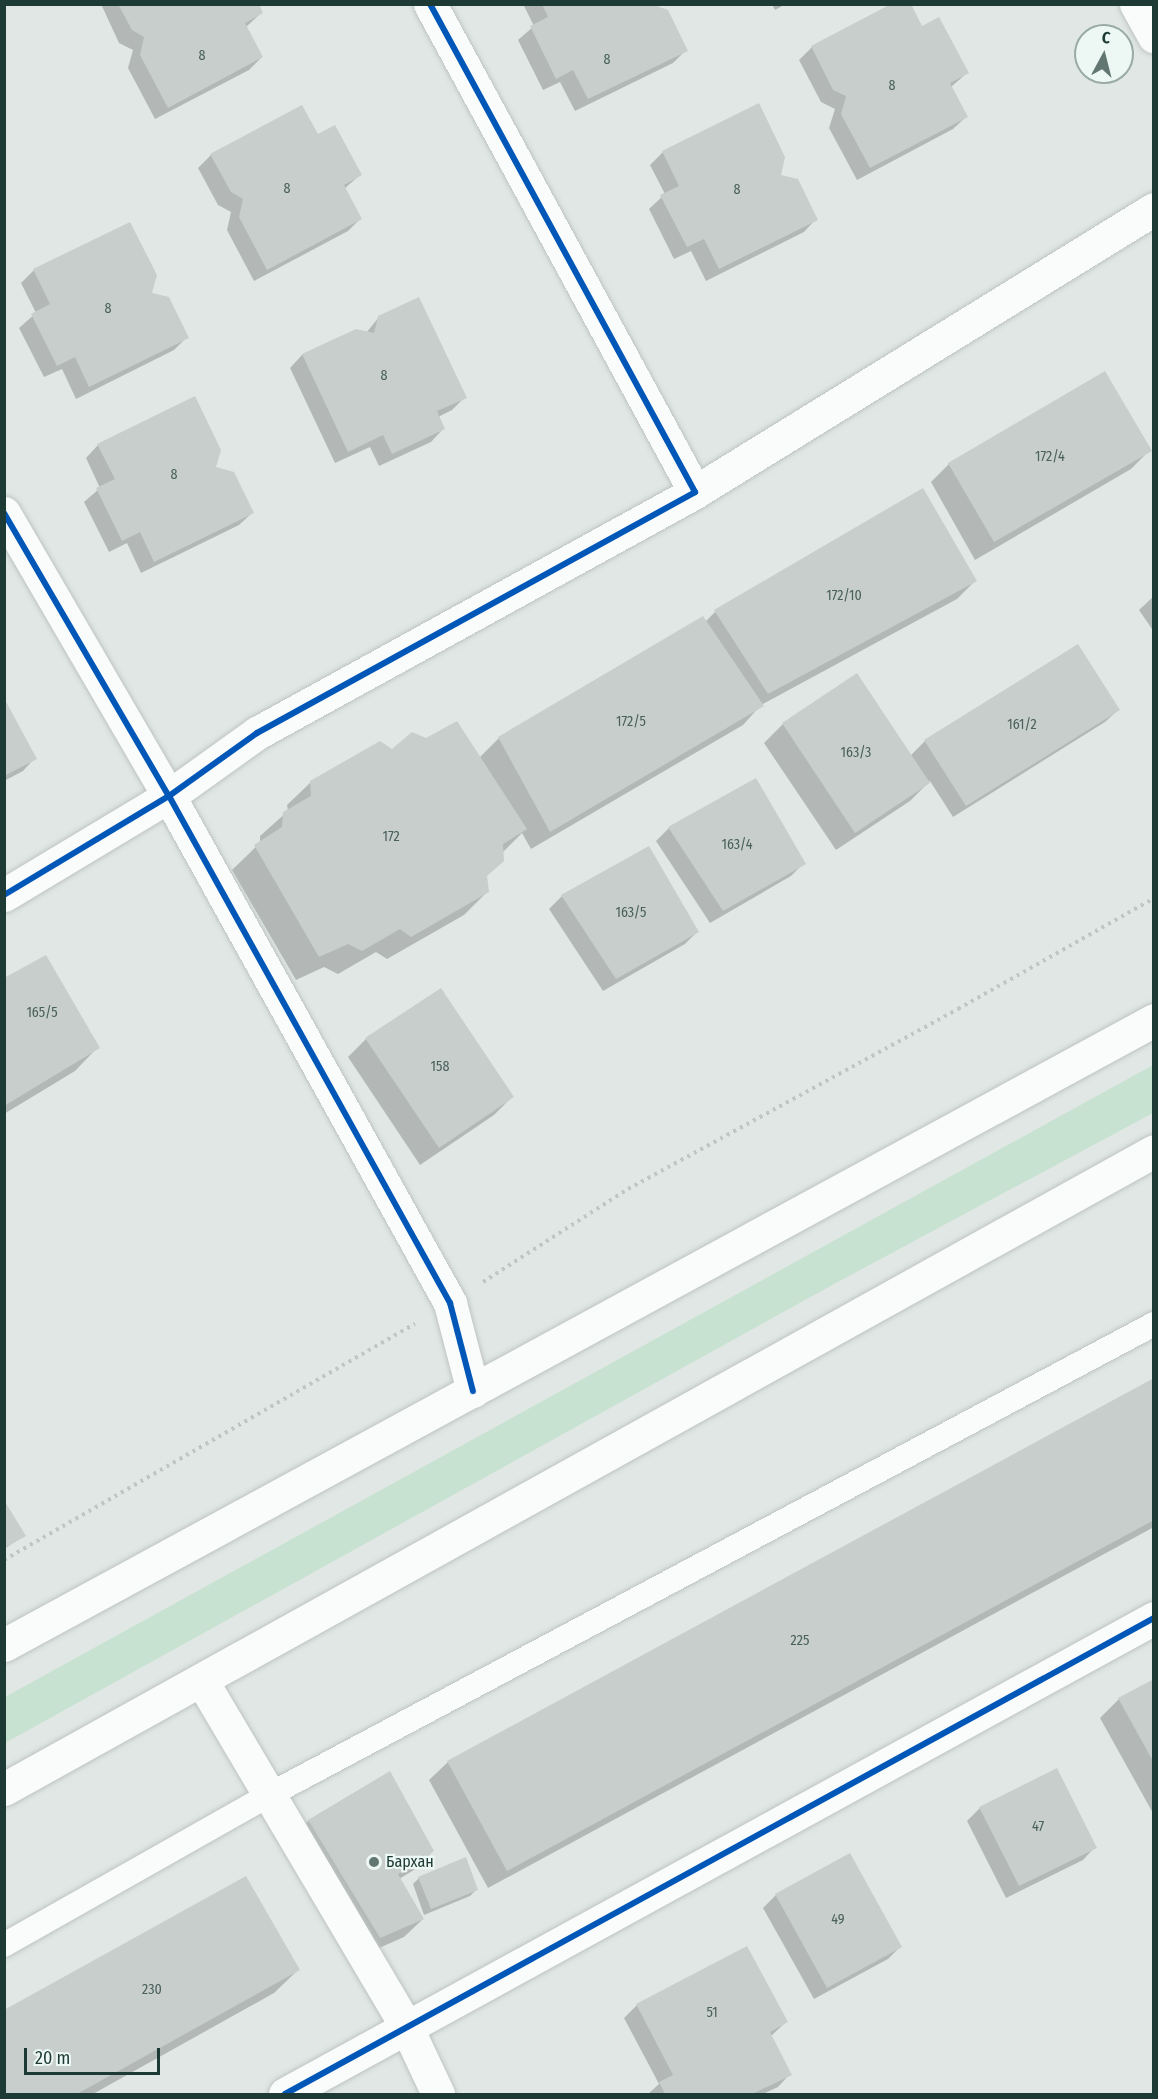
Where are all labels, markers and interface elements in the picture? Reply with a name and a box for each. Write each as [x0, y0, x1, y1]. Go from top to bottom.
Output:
north arrow [1074, 24, 1134, 84]
text: С [1101, 28, 1111, 48]
house number: 8 [199, 48, 205, 64]
house number: 8 [604, 52, 610, 68]
house number: 8 [889, 78, 895, 94]
house number: 8 [284, 181, 290, 197]
house number: 8 [734, 182, 740, 198]
house number: 8 [105, 301, 111, 317]
house number: 8 [381, 368, 387, 384]
house number: 172/4 [1035, 449, 1065, 465]
house number: 8 [171, 467, 177, 483]
house number: 172/10 [826, 588, 862, 604]
house number: 172/5 [616, 714, 646, 730]
house number: 161/2 [1007, 717, 1037, 733]
house number: 163/3 [841, 745, 871, 761]
house number: 172 [382, 829, 400, 845]
house number: 163/4 [722, 837, 752, 853]
house number: 163/5 [615, 905, 647, 921]
house number: 165/5 [26, 1005, 58, 1021]
house number: 158 [431, 1059, 449, 1075]
house number: 225 [791, 1633, 809, 1649]
house number: 47 [1032, 1819, 1044, 1835]
place label: Бархан [386, 1852, 434, 1872]
marker: Бархан [367, 1855, 381, 1869]
house number: 49 [831, 1912, 845, 1928]
house number: 230 [142, 1982, 162, 1998]
house number: 51 [706, 2005, 718, 2021]
scale bar [27, 2036, 164, 2074]
text: 20 m [35, 2047, 70, 2069]

